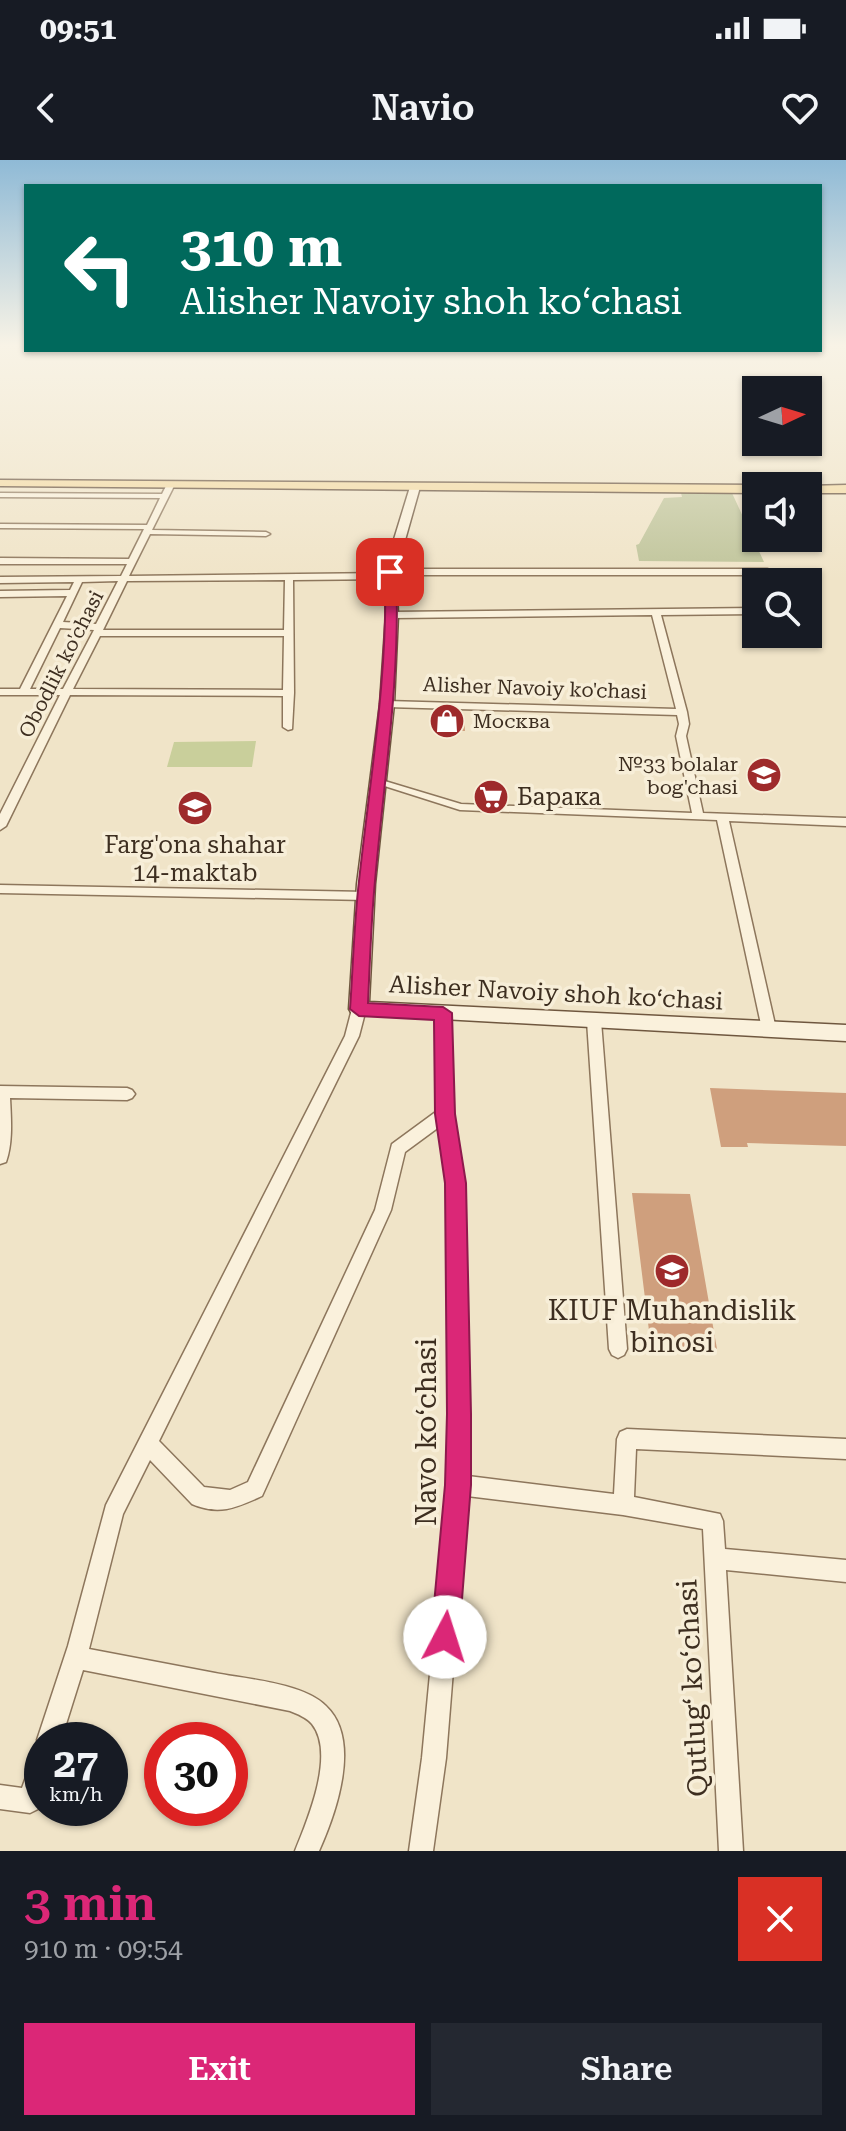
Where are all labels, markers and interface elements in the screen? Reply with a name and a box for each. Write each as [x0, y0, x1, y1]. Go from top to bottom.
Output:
text: 09:51 [40, 11, 117, 46]
icon: back [24, 86, 68, 130]
icon: heart [778, 86, 822, 130]
text: Navio [371, 87, 475, 129]
text: 310 m [180, 214, 342, 280]
icon: left [48, 216, 152, 320]
text: Alisher Navoiy shoh koʻchasi [180, 281, 682, 323]
north arrow [742, 376, 822, 456]
map controls [742, 376, 822, 648]
button: sound [742, 472, 822, 552]
pin [356, 538, 424, 606]
icon: arrive [368, 550, 412, 594]
button: search [742, 568, 822, 648]
street label: Obodlik ko'chasi [14, 586, 108, 742]
street label: Alisher Navoiy ko'chasi [423, 672, 647, 704]
shop icon: Москва [428, 702, 466, 740]
place label: Москва [473, 709, 550, 733]
place label: №33 bolalar bog'chasi [618, 752, 738, 799]
school or university icon: №33 bolalar bog'chasi [745, 756, 783, 794]
supermarket icon: Барака [472, 778, 510, 816]
place label: Барака [517, 783, 601, 811]
school or university icon: Farg'ona shahar 14-maktab [176, 789, 214, 827]
place label: Farg'ona shahar 14-maktab [104, 831, 286, 887]
street label: Alisher Navoiy shoh koʻchasi [388, 970, 724, 1016]
school or university icon: KIUF Muhandislik binosi [653, 1252, 691, 1290]
place label: KIUF Muhandislik binosi [548, 1294, 796, 1359]
street label: Navo koʻchasi [410, 1338, 443, 1526]
street label: Qutlugʻ koʻchasi [670, 1578, 715, 1798]
position arrow [403, 1595, 487, 1679]
speed limit sign: 30 [144, 1722, 248, 1826]
text: 27 [54, 1740, 98, 1787]
text: km/h [49, 1782, 103, 1806]
text: 3 min [24, 1876, 156, 1932]
button: close [738, 1877, 822, 1961]
text: 910 m · 09:54 [24, 1934, 183, 1964]
button: Exit [24, 2023, 415, 2115]
button: Share [431, 2023, 822, 2115]

